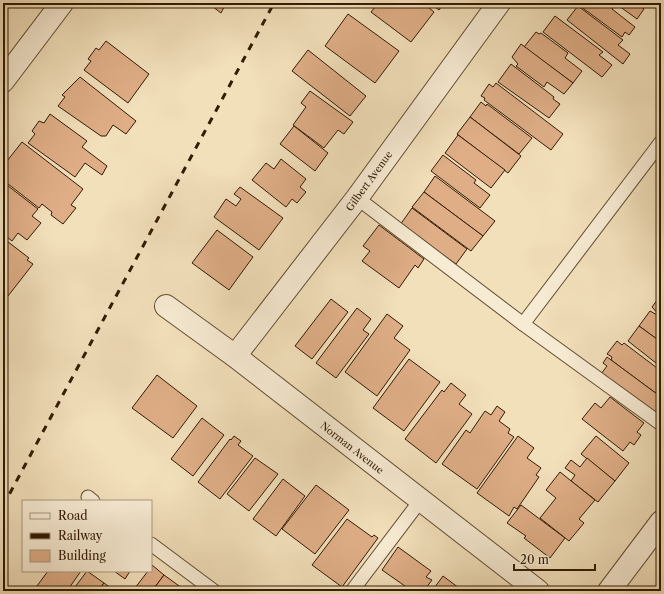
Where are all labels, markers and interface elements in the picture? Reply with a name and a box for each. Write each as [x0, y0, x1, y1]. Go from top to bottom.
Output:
street label: Gilbert Avenue [343, 148, 395, 214]
street label: Norman Avenue [318, 419, 387, 477]
legend [22, 500, 152, 572]
text: Road [58, 508, 88, 523]
text: Railway [58, 528, 103, 543]
scale bar [514, 546, 595, 572]
text: Building [58, 548, 106, 563]
text: 20 m [520, 552, 549, 567]

